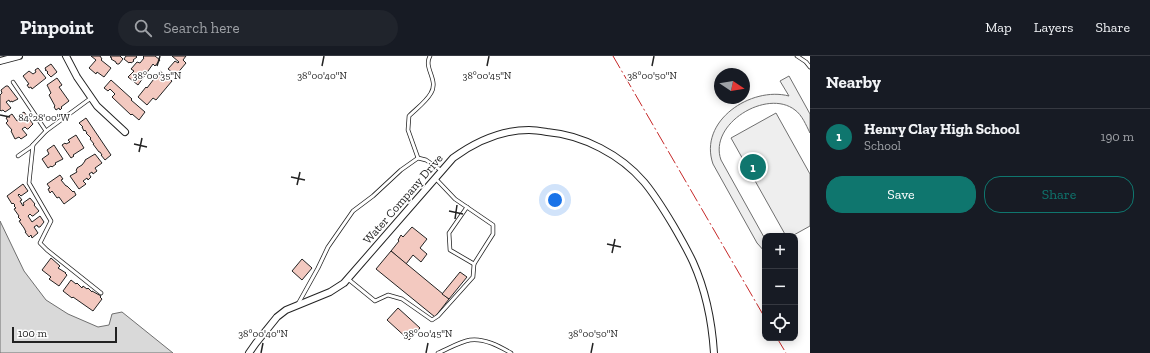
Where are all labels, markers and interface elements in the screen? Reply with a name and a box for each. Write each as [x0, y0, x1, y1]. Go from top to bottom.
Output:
search box [118, 10, 398, 46]
text: Pinpoint [20, 16, 94, 39]
icon: search [132, 17, 154, 39]
text: Search here [164, 19, 240, 37]
text: Map [985, 19, 1012, 36]
text: Layers [1034, 19, 1073, 36]
text: Share [1095, 19, 1130, 36]
north arrow [714, 68, 750, 104]
text: 38°00'35"N [133, 70, 182, 82]
text: 38°00'40"N [297, 70, 347, 82]
text: 38°00'45"N [463, 70, 512, 82]
text: 38°00'50"N [627, 70, 677, 82]
text: Nearby [826, 72, 881, 92]
text: 84°28'00"W [18, 112, 70, 124]
text: Henry Clay High School [864, 120, 1020, 138]
text: 1 [836, 129, 842, 144]
text: 190 m [1100, 129, 1134, 144]
text: School [864, 138, 901, 153]
street label: Water Company Drive [360, 151, 446, 247]
pin: 1 [740, 152, 766, 182]
button: Save [826, 176, 976, 213]
button: Share [984, 176, 1134, 213]
your location [545, 190, 565, 210]
map controls [762, 233, 798, 341]
button: + [762, 233, 798, 269]
button: − [762, 269, 798, 305]
button: locate [762, 305, 798, 341]
scale bar [12, 325, 117, 344]
text: 100 m [18, 327, 47, 340]
text: 38°00'40"N [238, 328, 288, 340]
text: 38°00'45"N [404, 328, 453, 340]
text: 38°00'50"N [568, 328, 618, 340]

